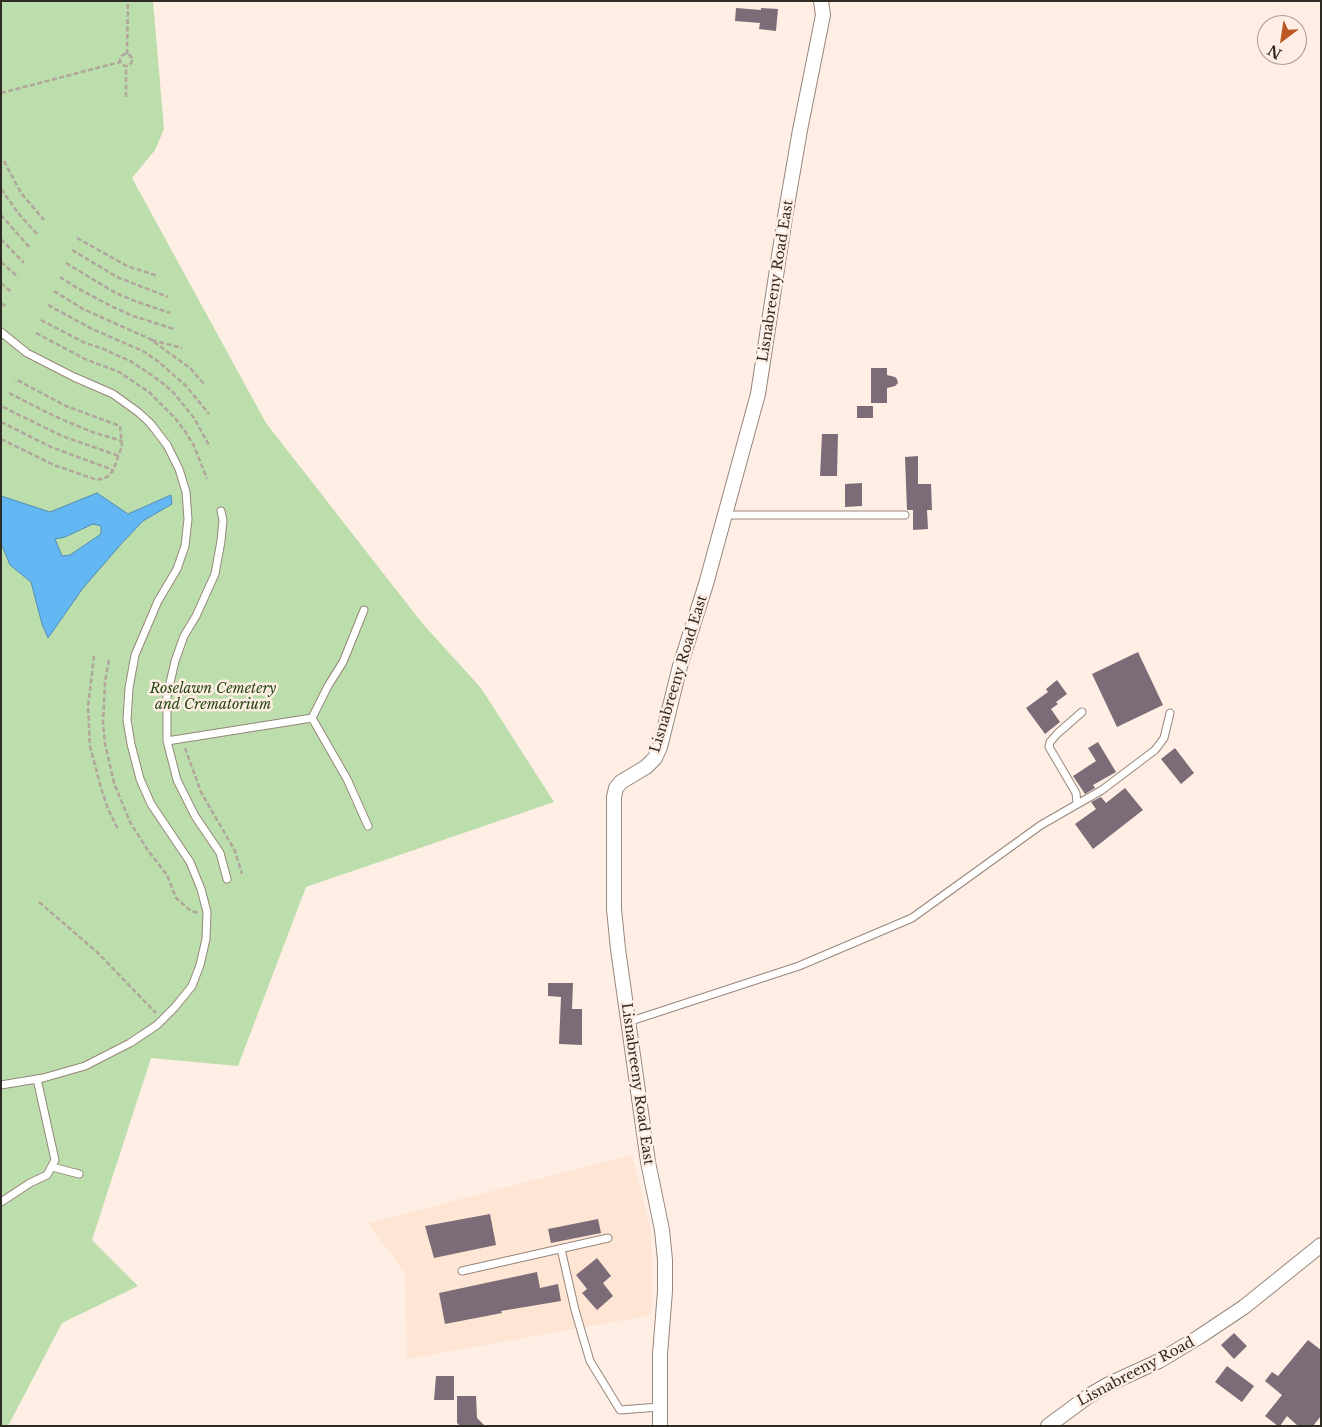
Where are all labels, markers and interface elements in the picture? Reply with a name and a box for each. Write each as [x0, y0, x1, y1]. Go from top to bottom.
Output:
north arrow [1257, 15, 1307, 65]
text: N [1265, 41, 1285, 63]
street label: Lisnabreeny Road East [755, 199, 797, 363]
street label: Lisnabreeny Road East [647, 593, 711, 755]
park label: Roselawn Cemetery and Crematorium [150, 681, 276, 714]
street label: Lisnabreeny Road East [617, 1002, 657, 1166]
street label: Lisnabreeny Road [1075, 1334, 1197, 1410]

